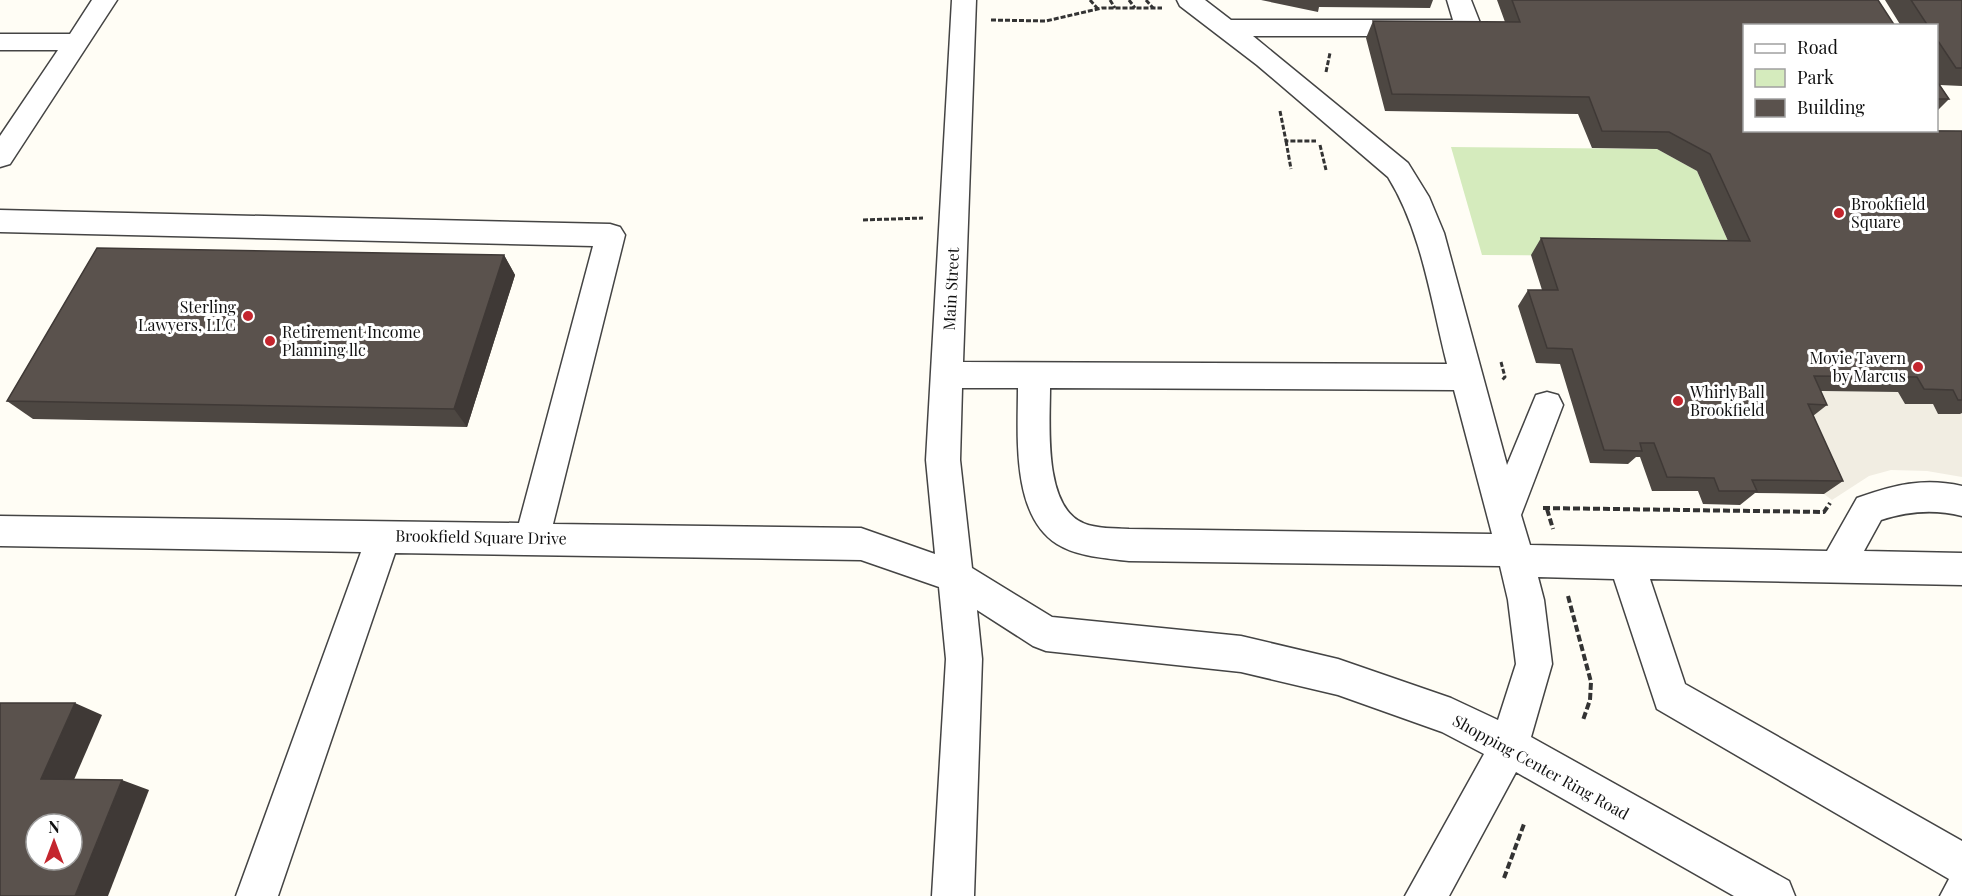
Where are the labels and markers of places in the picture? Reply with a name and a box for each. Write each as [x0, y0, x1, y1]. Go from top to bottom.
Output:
place label: Brookfield Square [1851, 193, 1926, 232]
marker: Brookfield Square [1832, 206, 1846, 220]
place label: Sterling Lawyers, LLC [138, 296, 237, 335]
marker: Sterling Lawyers, LLC [241, 309, 255, 323]
place label: Retirement Income Planning llc [282, 321, 421, 360]
marker: Retirement Income Planning llc [263, 334, 277, 348]
place label: Movie Tavern by Marcus [1809, 347, 1906, 386]
marker: Movie Tavern by Marcus [1911, 360, 1925, 374]
place label: WhirlyBall Brookfield [1689, 381, 1765, 420]
marker: WhirlyBall Brookfield [1671, 394, 1685, 408]

